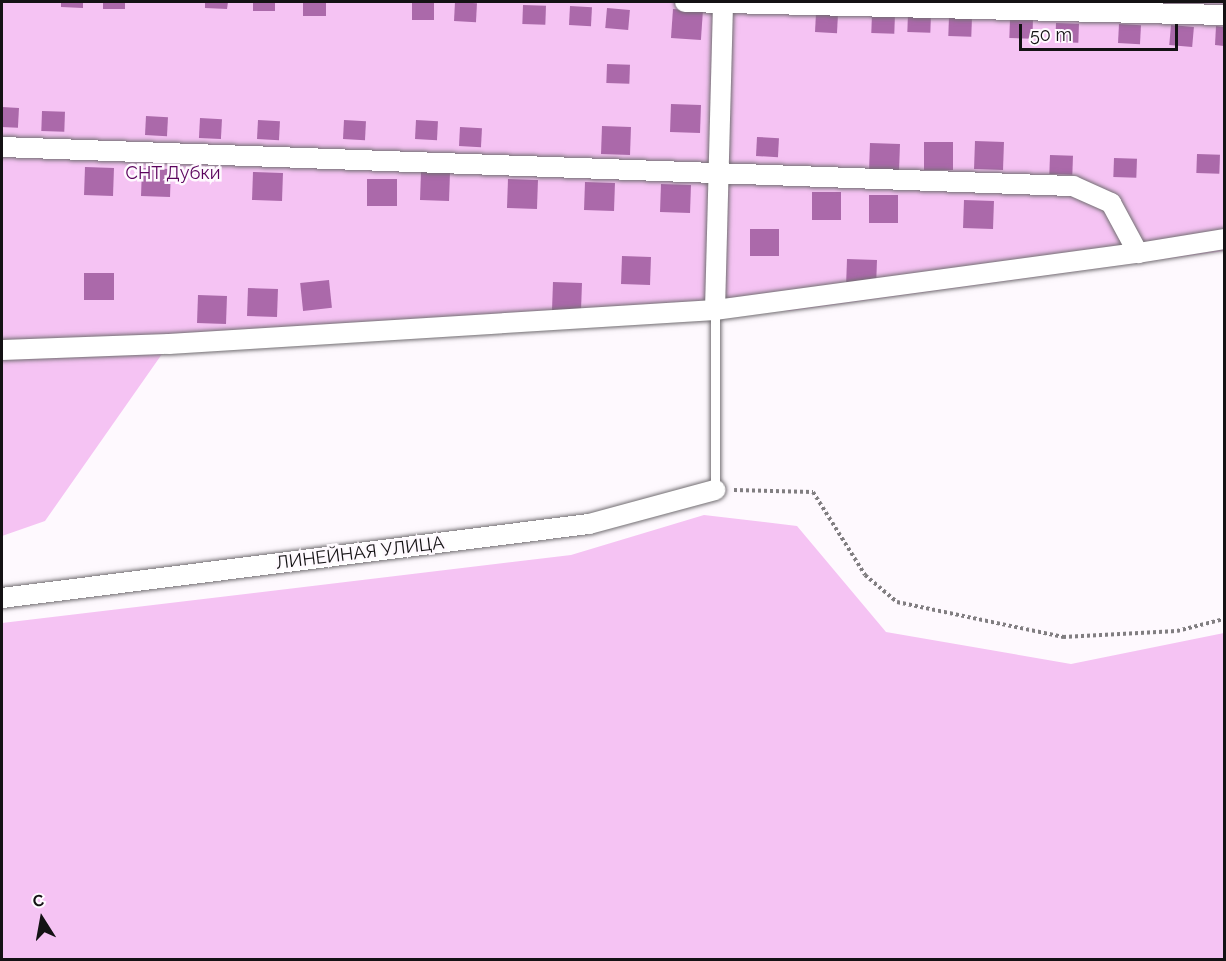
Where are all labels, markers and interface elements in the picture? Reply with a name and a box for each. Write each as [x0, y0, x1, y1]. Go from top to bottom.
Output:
scale bar [1022, 12, 1181, 50]
text: 50 m [1030, 24, 1072, 45]
park label: СНТ Дубки [125, 162, 221, 184]
street label: ЛИНЕЙНАЯ УЛИЦА [275, 532, 445, 574]
north arrow [12, 889, 72, 949]
text: С [31, 890, 46, 911]

